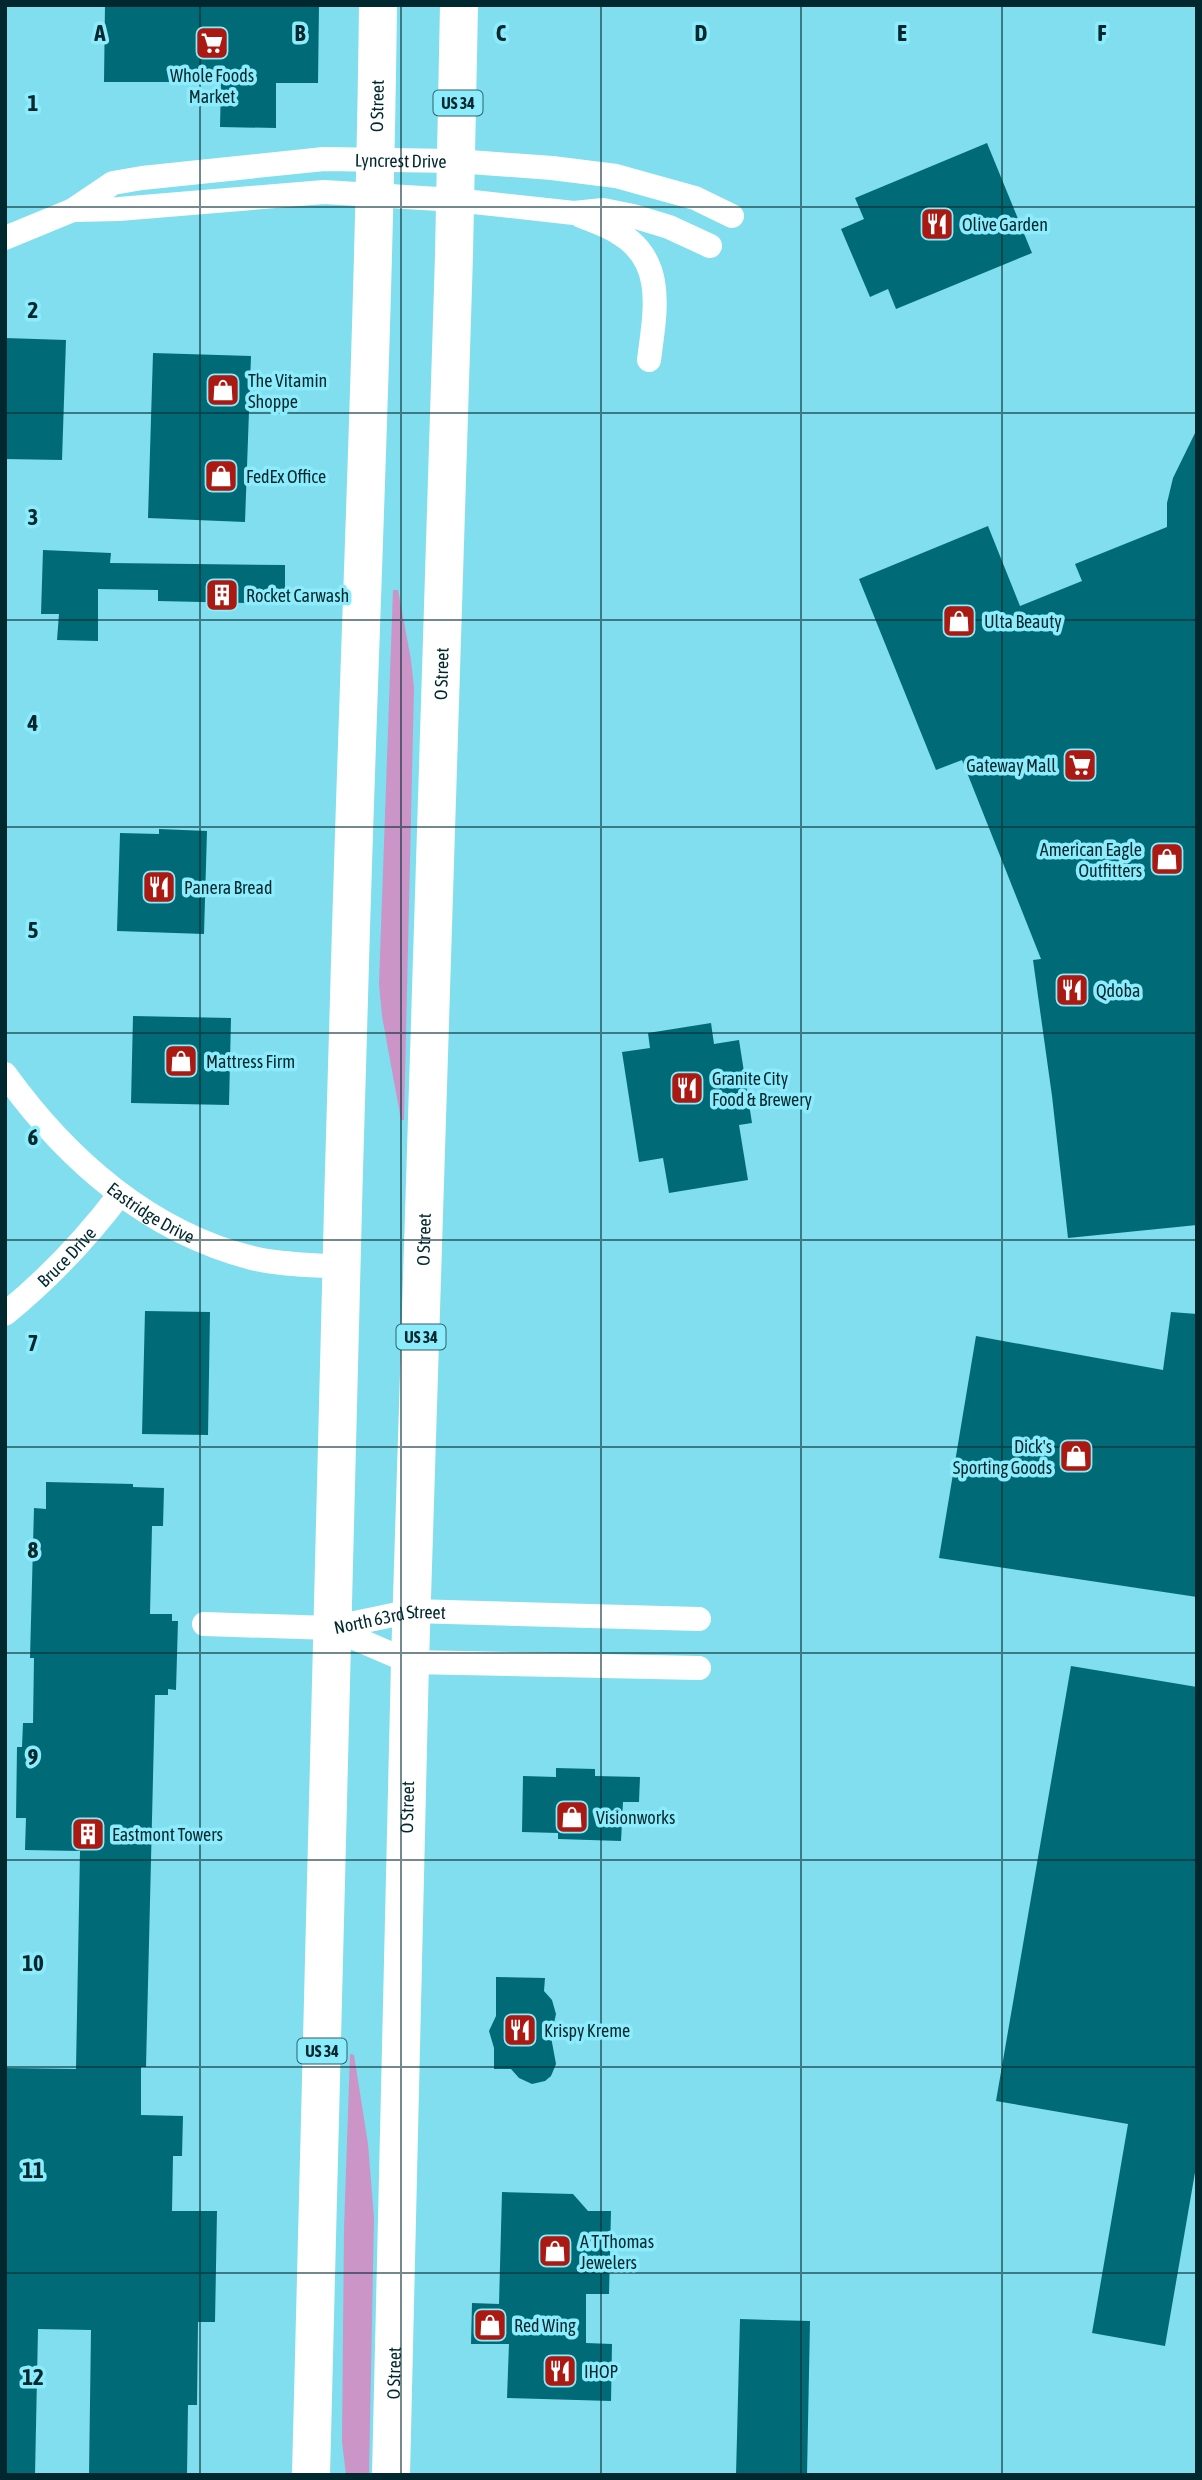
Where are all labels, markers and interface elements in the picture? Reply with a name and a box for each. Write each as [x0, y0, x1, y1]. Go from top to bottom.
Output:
text: A [93, 20, 106, 46]
text: B [295, 20, 306, 46]
text: C [496, 20, 507, 46]
text: D [695, 20, 708, 46]
text: E [897, 20, 907, 46]
text: F [1097, 20, 1107, 46]
supermarket icon: Whole Foods Market [193, 24, 231, 62]
place label: Whole Foods Market [170, 65, 254, 107]
street label: O Street [365, 79, 387, 132]
text: 1 [28, 90, 39, 116]
road number: US 34 [434, 90, 482, 116]
street label: Lyncrest Drive [355, 149, 447, 171]
restaurant icon: Olive Garden [918, 205, 956, 243]
place label: Olive Garden [962, 214, 1048, 235]
text: 2 [28, 297, 38, 323]
place label: The Vitamin Shoppe [248, 370, 327, 412]
shop icon: The Vitamin Shoppe [204, 371, 242, 409]
shop icon: FedEx Office [202, 457, 240, 495]
place label: FedEx Office [246, 466, 326, 487]
text: 3 [28, 504, 38, 530]
building icon: Rocket Carwash [203, 576, 241, 614]
place label: Rocket Carwash [246, 585, 349, 606]
shop icon: Ulta Beauty [940, 602, 978, 640]
place label: Ulta Beauty [984, 611, 1062, 632]
street label: O Street [430, 647, 452, 700]
text: 4 [27, 710, 39, 736]
supermarket icon: Gateway Mall [1061, 746, 1099, 784]
place label: Gateway Mall [966, 755, 1056, 776]
place label: American Eagle Outfitters [1040, 839, 1142, 881]
shop icon: American Eagle Outfitters [1148, 840, 1186, 878]
restaurant icon: Panera Bread [140, 868, 178, 906]
place label: Panera Bread [184, 877, 272, 898]
text: 5 [28, 917, 39, 943]
restaurant icon: Qdoba [1053, 971, 1091, 1009]
place label: Qdoba [1096, 980, 1140, 1001]
shop icon: Mattress Firm [162, 1042, 200, 1080]
place label: Mattress Firm [206, 1051, 295, 1072]
place label: Granite City Food & Brewery [712, 1068, 812, 1110]
restaurant icon: Granite City Food & Brewery [668, 1069, 706, 1107]
text: 6 [28, 1124, 39, 1150]
street label: Eastridge Drive [103, 1178, 198, 1247]
street label: O Street [412, 1213, 435, 1266]
street label: Bruce Drive [33, 1222, 100, 1291]
road number: US 34 [396, 1324, 446, 1350]
text: 7 [28, 1330, 38, 1356]
place label: Dick's Sporting Goods [953, 1436, 1052, 1478]
shop icon: Dick's Sporting Goods [1057, 1437, 1095, 1475]
text: 8 [28, 1537, 39, 1563]
street label: North 63rd Street [332, 1600, 446, 1638]
text: 9 [28, 1744, 39, 1770]
street label: O Street [395, 1781, 418, 1834]
shop icon: Visionworks [553, 1798, 591, 1836]
place label: Visionworks [596, 1807, 675, 1828]
building icon: Eastmont Towers [69, 1815, 107, 1853]
place label: Eastmont Towers [112, 1824, 223, 1845]
text: 10 [22, 1950, 44, 1976]
restaurant icon: Krispy Kreme [501, 2011, 539, 2049]
place label: Krispy Kreme [544, 2020, 630, 2041]
road number: US 34 [298, 2038, 346, 2064]
text: 11 [22, 2157, 44, 2183]
place label: A T Thomas Jewelers [580, 2231, 654, 2273]
shop icon: A T Thomas Jewelers [536, 2232, 574, 2270]
shop icon: Red Wing [471, 2306, 509, 2344]
place label: Red Wing [514, 2315, 576, 2336]
street label: O Street [382, 2347, 404, 2400]
restaurant icon: IHOP [541, 2352, 579, 2390]
place label: IHOP [584, 2361, 619, 2382]
text: 12 [22, 2364, 44, 2390]

